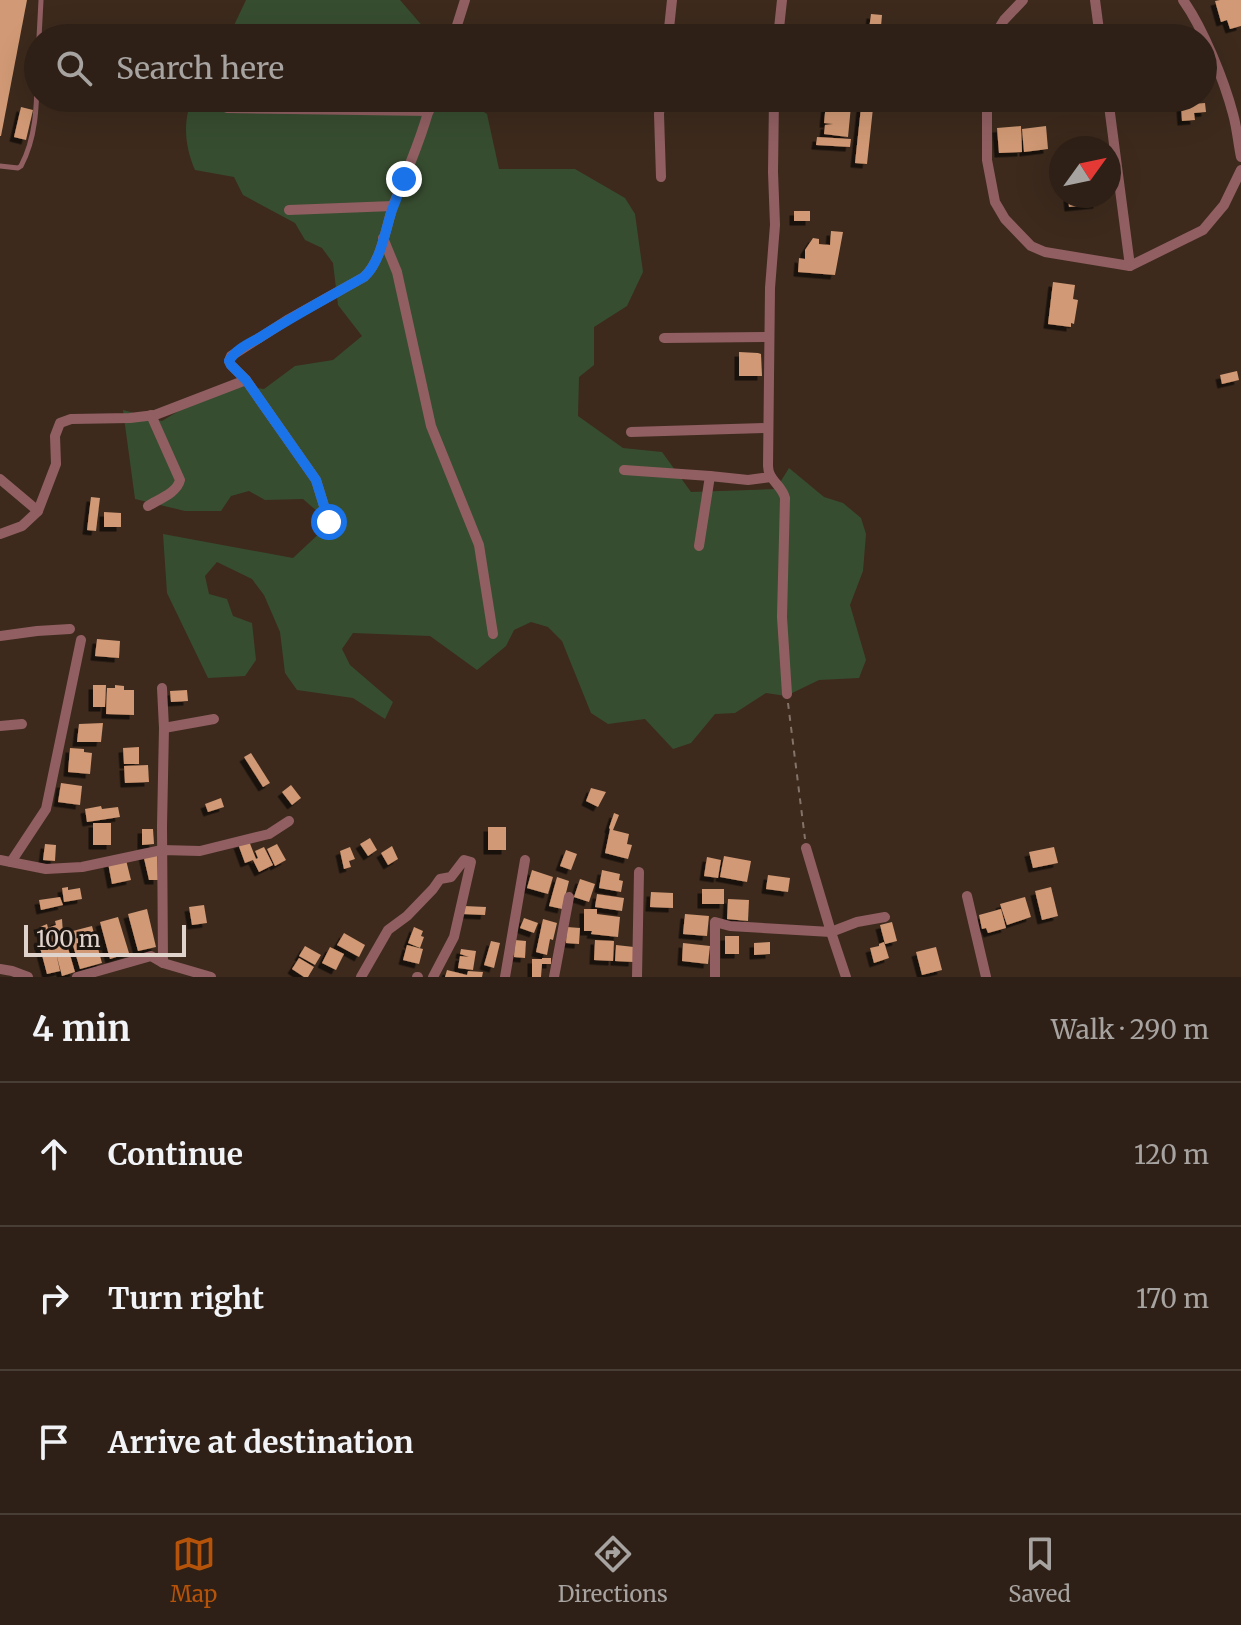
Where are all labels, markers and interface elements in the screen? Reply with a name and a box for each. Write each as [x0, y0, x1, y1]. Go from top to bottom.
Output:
search box [24, 24, 1217, 112]
icon: search [52, 46, 96, 90]
text: Search here [116, 49, 284, 87]
north arrow [1049, 136, 1121, 208]
route end [386, 161, 422, 197]
route start [311, 504, 347, 540]
scale bar [24, 921, 186, 957]
text: 100 m [36, 925, 101, 953]
text: 4 min [32, 1008, 130, 1050]
text: Walk · 290 m [1051, 1013, 1209, 1046]
icon: ahead [32, 1132, 76, 1176]
text: Continue [108, 1135, 243, 1173]
text: 120 m [1134, 1138, 1209, 1171]
icon: right [32, 1276, 76, 1320]
text: Turn right [108, 1279, 264, 1317]
text: 170 m [1136, 1282, 1209, 1315]
icon: arrive [32, 1420, 76, 1464]
text: Arrive at destination [108, 1423, 414, 1461]
tab: Map [170, 1532, 217, 1608]
tab: Directions [558, 1532, 668, 1608]
tab: Saved [1008, 1532, 1071, 1608]

